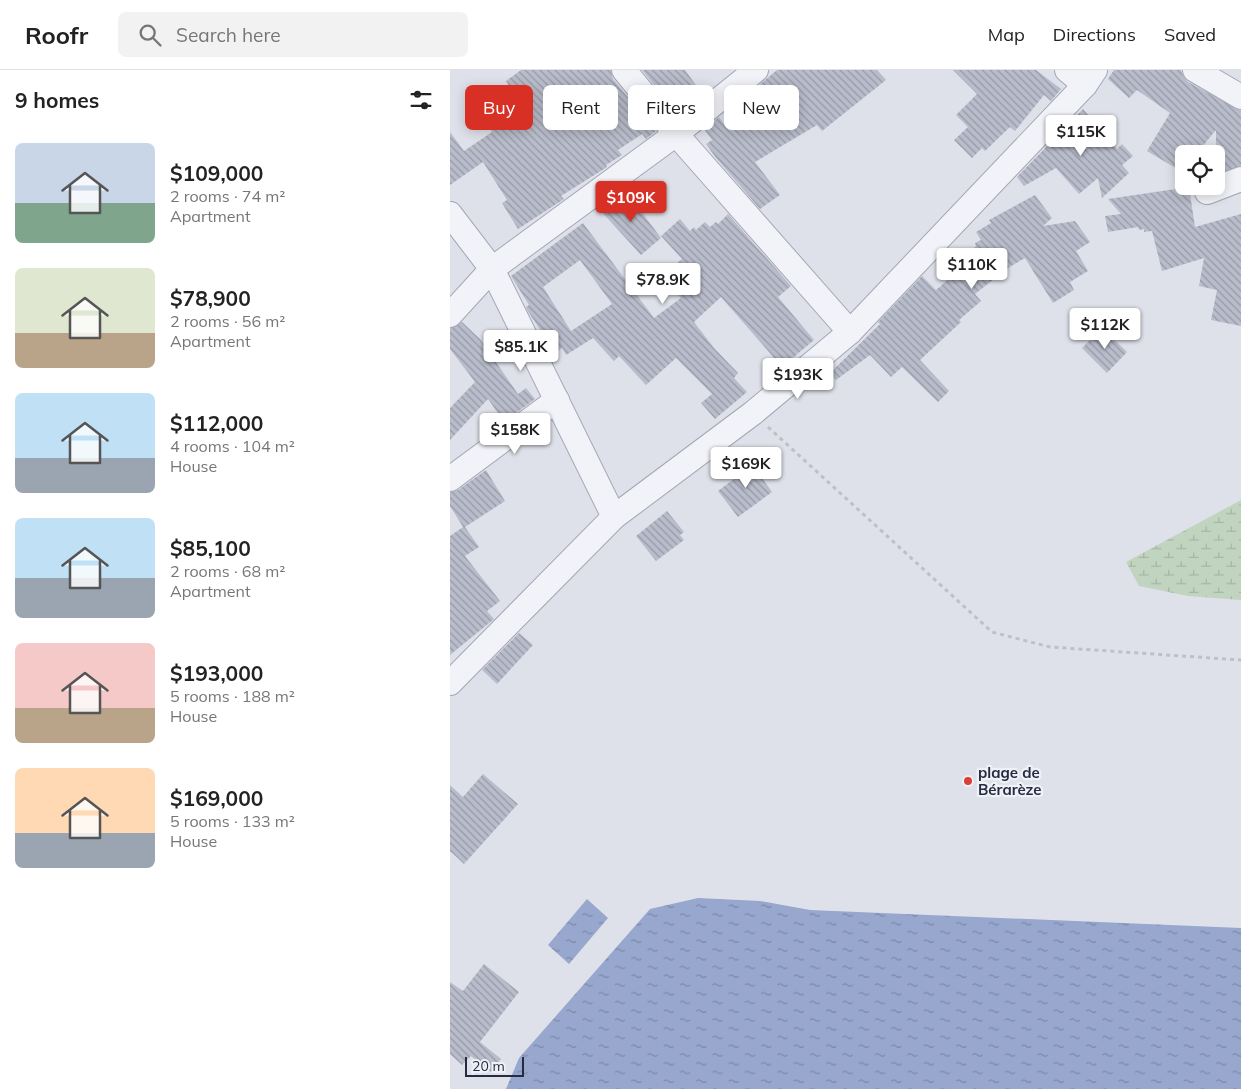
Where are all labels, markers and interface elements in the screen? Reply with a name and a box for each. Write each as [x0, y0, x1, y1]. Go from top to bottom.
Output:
search box [118, 12, 468, 57]
text: Roofr [25, 20, 88, 50]
icon: search [136, 21, 164, 49]
text: Search here [176, 23, 281, 47]
text: Map [988, 23, 1025, 46]
text: Directions [1053, 23, 1136, 46]
text: Saved [1164, 23, 1216, 46]
chip: Buy [465, 85, 533, 130]
chip: Rent [543, 85, 618, 130]
chip: Filters [628, 85, 714, 130]
chip: New [724, 85, 799, 130]
icon: filters [407, 86, 435, 114]
text: 9 homes [15, 87, 99, 113]
pin: $115K [1046, 114, 1116, 157]
text: $115K [1056, 121, 1106, 141]
map controls [1175, 145, 1225, 195]
button: locate [1175, 145, 1225, 195]
text: $109,000 [170, 160, 263, 186]
icon: home [55, 163, 115, 223]
pin: $109K [596, 180, 666, 223]
text: 2 rooms · 74 m² [170, 186, 285, 206]
text: $109K [606, 187, 656, 207]
text: Apartment [170, 206, 251, 226]
pin: $110K [937, 248, 1007, 290]
text: $110K [947, 254, 997, 274]
pin: $78.9K [622, 262, 704, 305]
text: $78.9K [636, 269, 690, 289]
text: $78,900 [170, 285, 251, 311]
icon: home [55, 288, 115, 348]
pin: $112K [1070, 308, 1140, 350]
text: 2 rooms · 56 m² [170, 311, 285, 331]
text: $112K [1080, 314, 1130, 334]
pin: $85.1K [480, 330, 562, 372]
text: Apartment [170, 331, 251, 351]
text: $85.1K [494, 336, 548, 356]
pin: $193K [763, 358, 833, 400]
text: $193K [773, 364, 823, 384]
text: $112,000 [170, 410, 263, 436]
pin: $158K [480, 412, 550, 455]
icon: home [55, 413, 115, 473]
text: $158K [490, 419, 540, 439]
text: 4 rooms · 104 m² [170, 436, 295, 456]
pin: $169K [711, 446, 781, 489]
text: $169K [721, 453, 771, 473]
text: House [170, 456, 217, 476]
text: $85,100 [170, 535, 251, 561]
icon: home [55, 538, 115, 598]
text: 2 rooms · 68 m² [170, 561, 285, 581]
text: Apartment [170, 581, 251, 601]
text: $193,000 [170, 660, 263, 686]
icon: home [55, 663, 115, 723]
text: 5 rooms · 188 m² [170, 686, 295, 706]
text: House [170, 706, 217, 726]
place label: plage de Bérarèze [978, 763, 1042, 799]
marker: plage de Bérarèze [962, 775, 974, 787]
text: $169,000 [170, 785, 263, 811]
icon: home [55, 788, 115, 848]
text: 5 rooms · 133 m² [170, 811, 295, 831]
text: House [170, 831, 217, 851]
scale bar [465, 1054, 524, 1077]
text: 20 m [472, 1057, 505, 1075]

